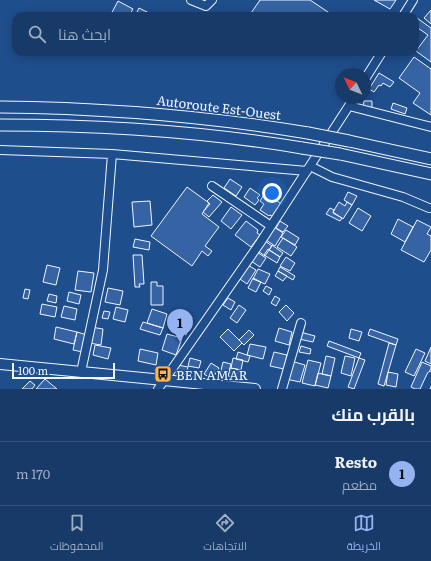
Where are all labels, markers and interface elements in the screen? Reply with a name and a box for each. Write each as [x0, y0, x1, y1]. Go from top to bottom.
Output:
search box [12, 12, 419, 56]
text: ابحث هنا [58, 22, 111, 45]
icon: search [26, 23, 48, 45]
north arrow [335, 68, 371, 104]
street label: Autoroute Est-Ouest [156, 90, 283, 124]
your location [262, 183, 282, 203]
pin: 1 [167, 309, 193, 342]
scale bar [12, 361, 115, 380]
text: 100 m [18, 362, 48, 378]
bus stop icon: BEN AMAR [153, 364, 173, 384]
place label: BEN AMAR [176, 365, 248, 384]
text: بالقرب منك [331, 401, 415, 426]
text: Resto [335, 450, 377, 473]
text: 170 m [16, 464, 50, 483]
text: 1 [399, 464, 405, 483]
text: مطعم [342, 475, 377, 494]
tab: المحفوظات [50, 512, 103, 556]
tab: الاتجاهات [203, 512, 247, 556]
tab: الخريطة [347, 512, 381, 556]

